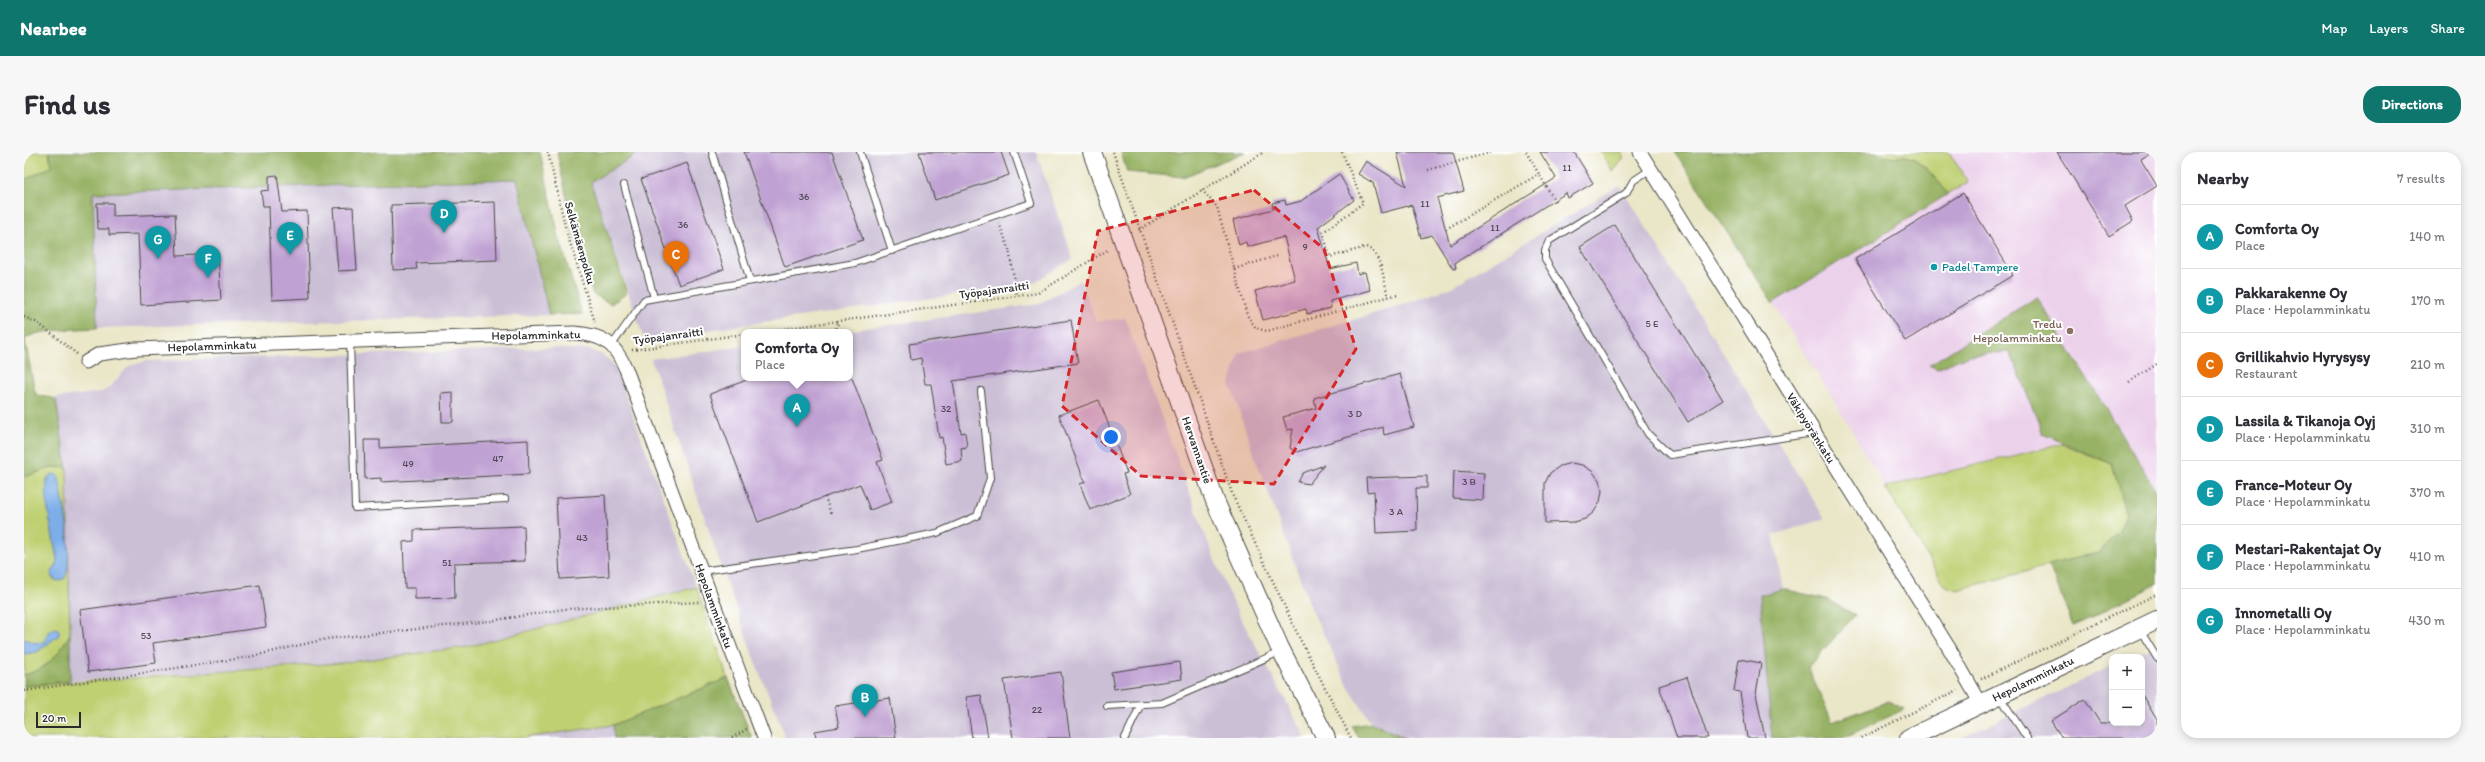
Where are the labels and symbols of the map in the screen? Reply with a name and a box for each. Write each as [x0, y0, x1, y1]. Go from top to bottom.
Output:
house number: 11 [1562, 161, 1572, 174]
house number: 36 [799, 190, 809, 203]
house number: 11 [1420, 197, 1430, 210]
pin: D [431, 200, 457, 233]
street label: Selkämäenpolku [562, 200, 599, 286]
house number: 36 [678, 218, 688, 231]
house number: 11 [1490, 221, 1500, 234]
pin: E [277, 222, 303, 255]
pin: G [145, 226, 171, 259]
house number: 9 [1302, 240, 1308, 253]
pin: C [663, 241, 689, 274]
pin: F [195, 245, 221, 278]
place label: Padel Tampere [1942, 260, 2019, 274]
marker: Padel Tampere [1929, 262, 1939, 272]
street label: Työpajanraitti [958, 278, 1030, 302]
house number: 5 E [1645, 317, 1659, 330]
place label: Tredu Hepolamminkatu [1973, 317, 2062, 345]
street label: Työpajanraitti [632, 324, 704, 348]
marker: Tredu Hepolamminkatu [2065, 326, 2075, 336]
street label: Hepolamminkatu [491, 327, 581, 343]
street label: Hepolamminkatu [167, 337, 257, 355]
street label: Väkipyöränkatu [1784, 390, 1839, 466]
pin: A [784, 394, 810, 427]
house number: 32 [941, 402, 952, 415]
house number: 3 D [1348, 407, 1363, 420]
street label: Hervannantie [1179, 415, 1215, 486]
your location [1101, 427, 1121, 447]
house number: 47 [493, 452, 504, 465]
house number: 49 [402, 457, 414, 470]
house number: 3 B [1462, 475, 1477, 488]
house number: 3 A [1389, 505, 1404, 518]
house number: 43 [576, 531, 588, 544]
house number: 51 [442, 556, 452, 569]
street label: Hepolamminkatu [692, 562, 736, 651]
house number: 53 [141, 629, 152, 642]
street label: Hepolamminkatu [1990, 653, 2076, 705]
pin: B [852, 684, 878, 717]
house number: 22 [1032, 703, 1043, 716]
scale bar [36, 710, 81, 729]

